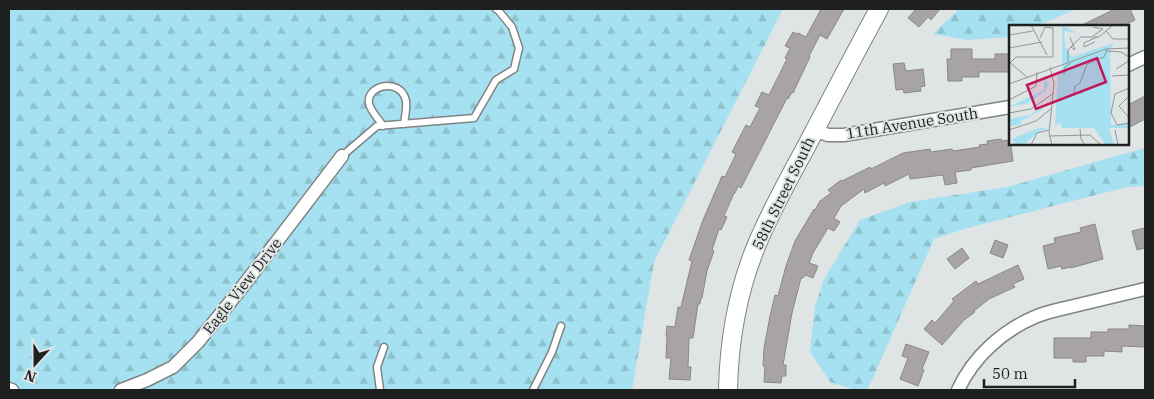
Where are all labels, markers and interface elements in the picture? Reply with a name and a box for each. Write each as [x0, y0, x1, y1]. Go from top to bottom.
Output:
inset map [1009, 25, 1129, 145]
street label: 11th Avenue South [845, 103, 979, 143]
street label: 58th Street South [748, 134, 818, 252]
street label: Eagle View Drive [198, 234, 286, 338]
north arrow [10, 339, 60, 389]
scale bar [984, 356, 1075, 388]
text: 50 m [992, 364, 1028, 383]
text: N [22, 366, 39, 387]

